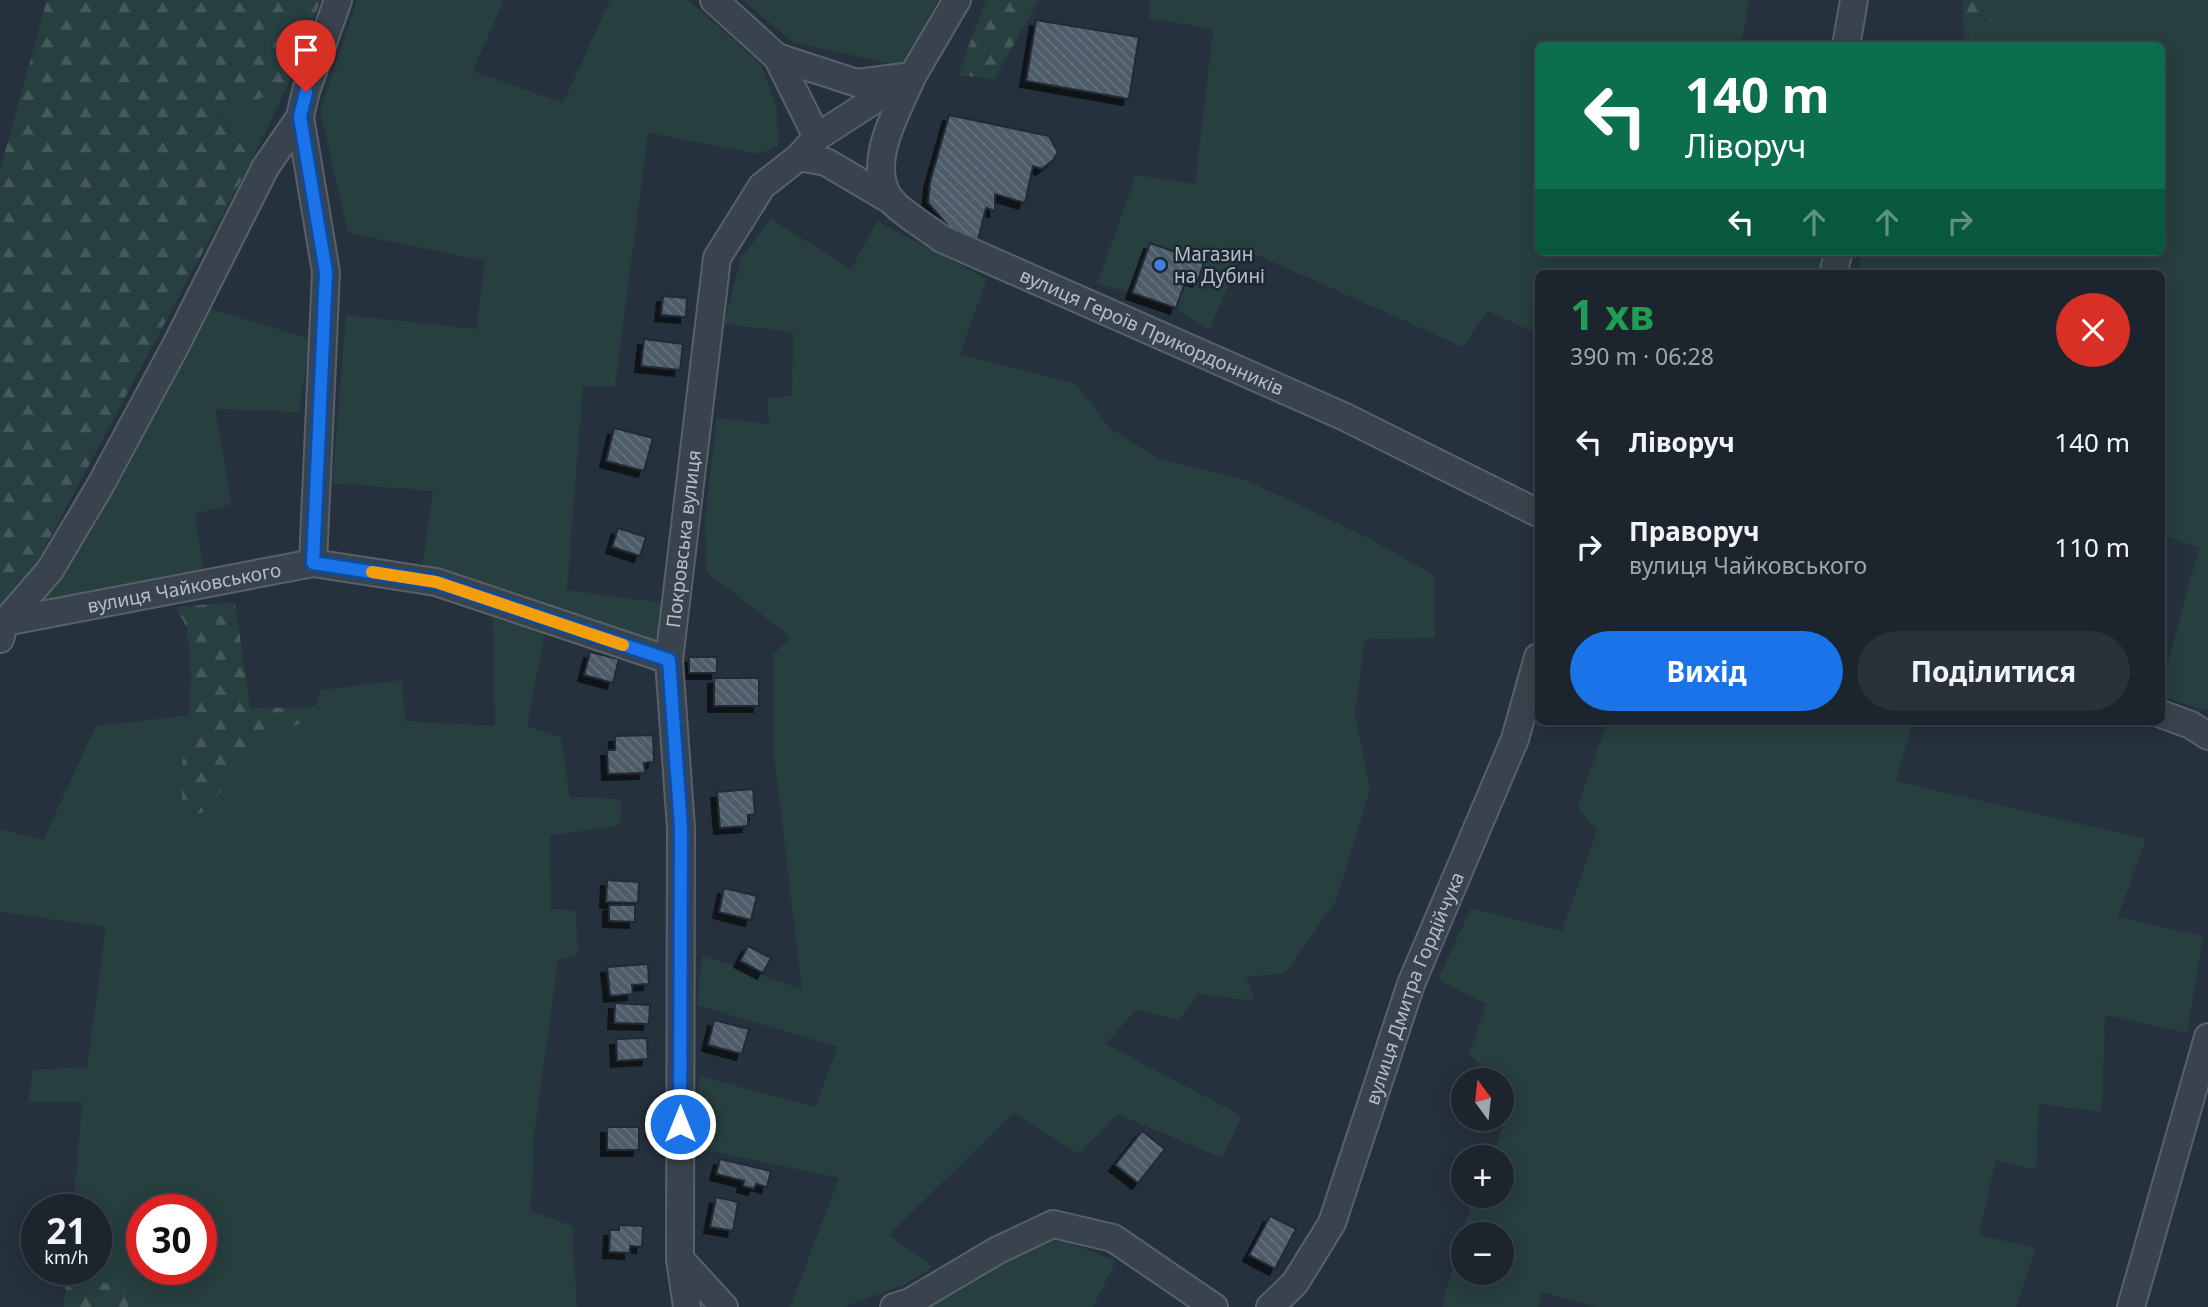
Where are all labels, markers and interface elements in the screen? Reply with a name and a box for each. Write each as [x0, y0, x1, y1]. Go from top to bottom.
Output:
pin [276, 20, 336, 92]
icon: arrive [287, 31, 325, 69]
text: 140 m [1685, 61, 1830, 127]
icon: left [1570, 70, 1661, 161]
text: Ліворуч [1685, 124, 1806, 167]
icon: left [1722, 203, 1760, 241]
icon: ahead [1795, 203, 1833, 241]
icon: ahead [1868, 203, 1906, 241]
icon: right [1941, 203, 1979, 241]
place label: Магазин на Дубині [1174, 241, 1265, 289]
marker: Магазин на Дубині [1152, 257, 1168, 273]
street label: вулиця Героїв Прикордонників [1016, 262, 1288, 401]
text: 1 хв [1570, 285, 1654, 342]
button: close [2056, 293, 2130, 367]
text: 390 m · 06:28 [1570, 340, 1714, 372]
icon: left [1570, 423, 1608, 461]
text: Ліворуч [1629, 424, 1735, 460]
text: 140 m [2054, 424, 2130, 460]
street label: Покровська вулиця [660, 449, 707, 629]
text: Праворуч [1629, 513, 1760, 549]
icon: right [1570, 528, 1608, 566]
text: 110 m [2054, 529, 2130, 565]
text: вулиця Чайковського [1629, 549, 1867, 581]
street label: вулиця Чайковського [85, 556, 283, 619]
button: Вихід [1570, 631, 1843, 711]
button: Поділитися [1857, 631, 2130, 711]
street label: вулиця Дмитра Гордійчука [1359, 868, 1470, 1108]
north arrow [1451, 1068, 1514, 1130]
map controls [1451, 1068, 1514, 1285]
position arrow [643, 1087, 717, 1161]
button: + [1451, 1145, 1514, 1208]
speed limit sign: 30 [126, 1194, 217, 1285]
text: 21 [46, 1207, 87, 1254]
button: − [1451, 1222, 1514, 1285]
text: km/h [44, 1245, 89, 1269]

